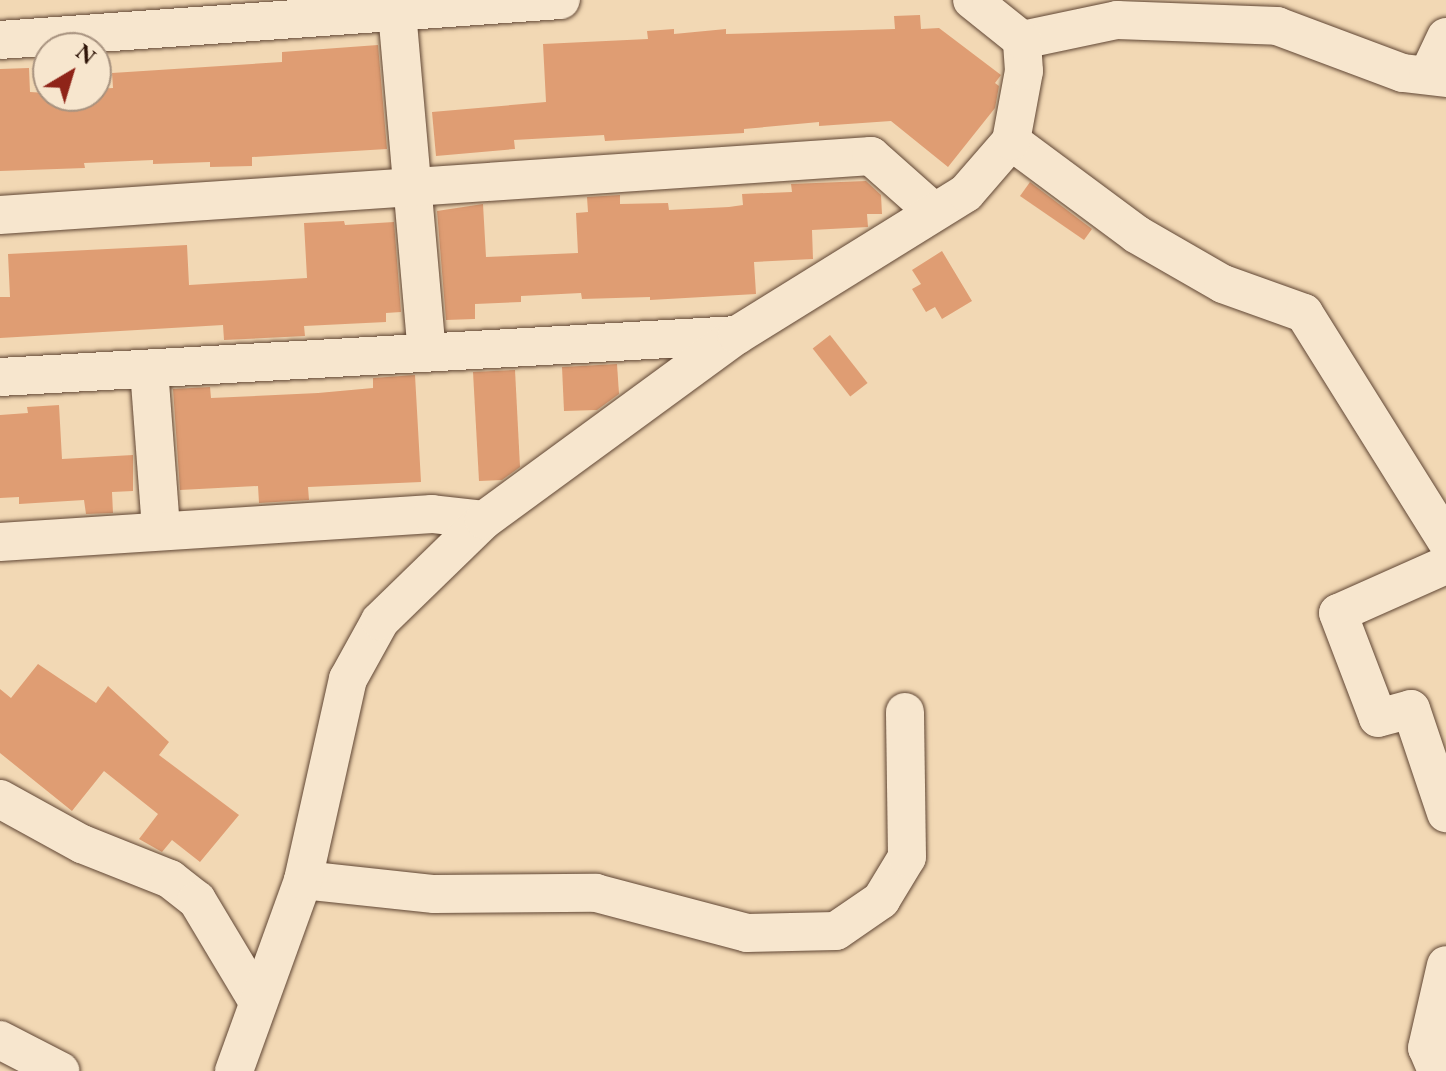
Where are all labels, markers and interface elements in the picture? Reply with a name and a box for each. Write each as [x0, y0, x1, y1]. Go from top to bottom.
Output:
north arrow [32, 32, 112, 112]
text: N [70, 37, 102, 71]

